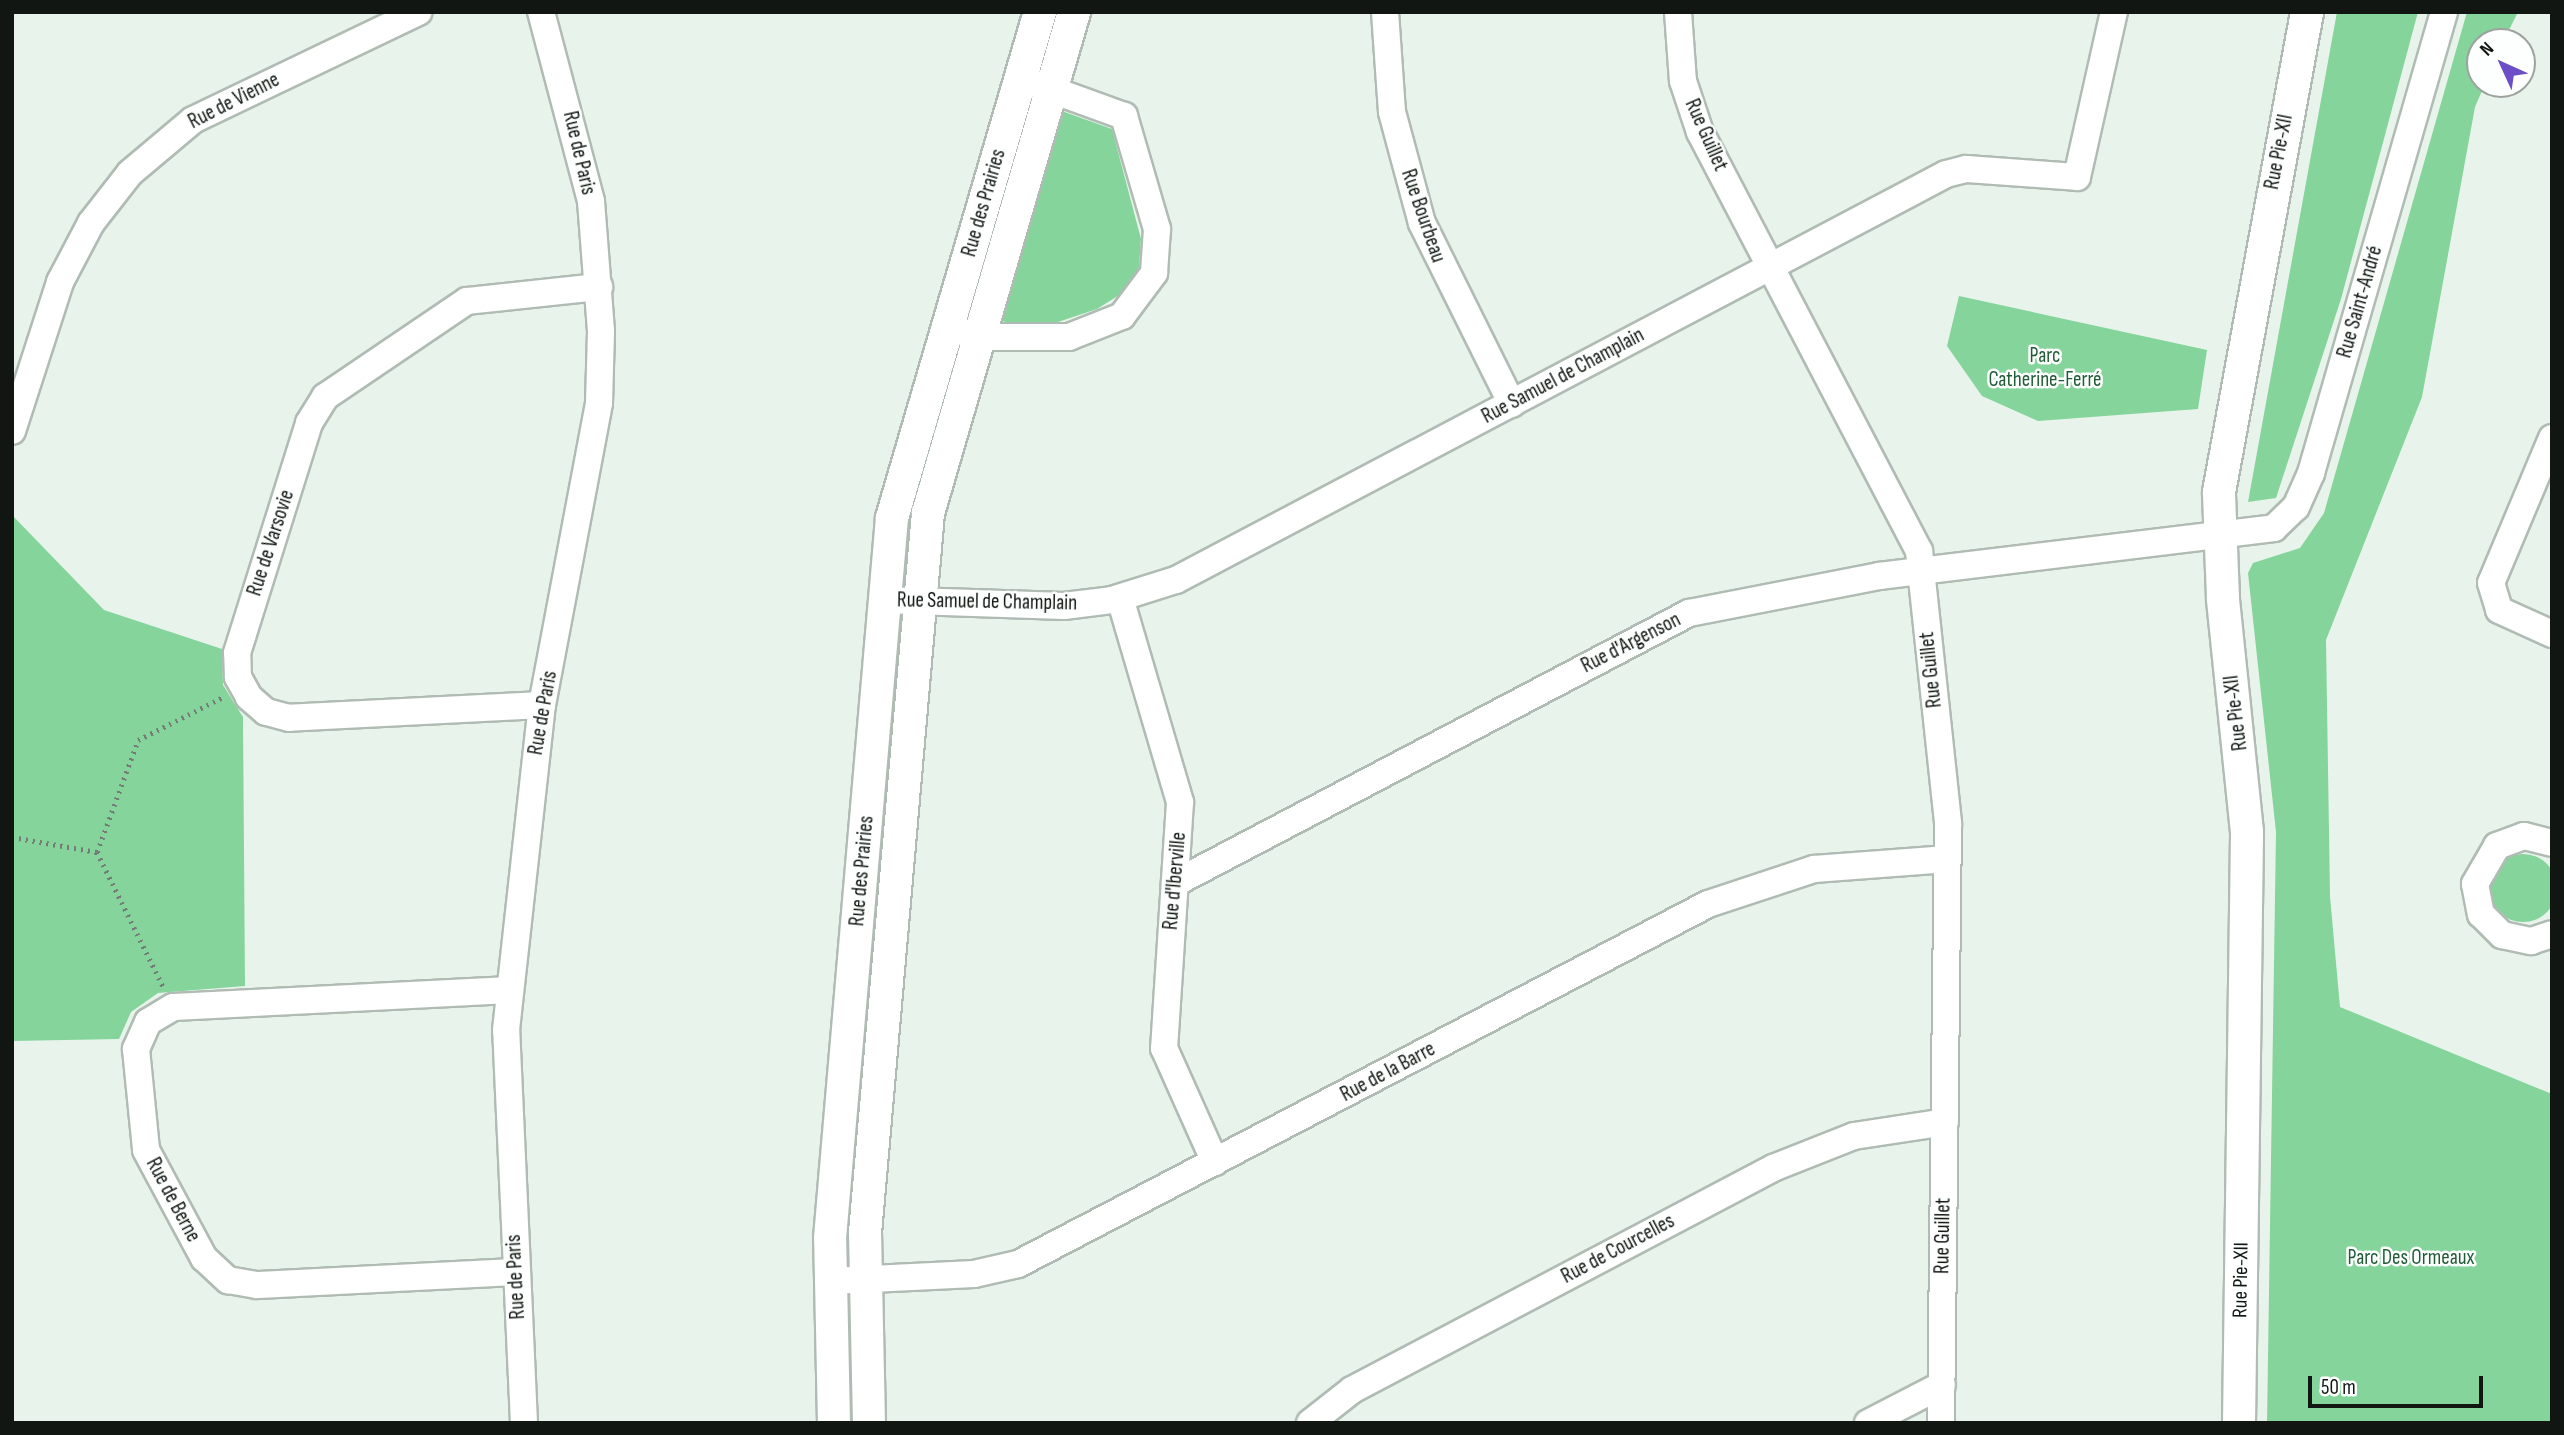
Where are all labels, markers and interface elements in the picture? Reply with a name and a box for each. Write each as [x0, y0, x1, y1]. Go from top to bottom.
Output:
north arrow [2466, 28, 2536, 98]
text: N [2475, 37, 2499, 61]
street label: Rue de Vienne [184, 67, 284, 135]
street label: Rue Guillet [1679, 95, 1733, 175]
street label: Rue de Paris [557, 109, 601, 197]
street label: Rue Pie-XII [2259, 112, 2299, 192]
street label: Rue des Prairies [957, 146, 1011, 260]
street label: Rue Bourbeau [1395, 166, 1451, 266]
street label: Rue Saint-André [2332, 243, 2388, 361]
street label: Rue Samuel de Champlain [1478, 323, 1648, 429]
park label: Parc Catherine-Ferré [1988, 343, 2102, 393]
street label: Rue de Varsovie [242, 487, 300, 599]
street label: Rue Samuel de Champlain [897, 588, 1077, 616]
street label: Rue d'Argenson [1577, 607, 1685, 679]
street label: Rue Guillet [1914, 631, 1948, 709]
street label: Rue de Paris [523, 669, 563, 757]
street label: Rue Pie-XII [2219, 674, 2253, 752]
street label: Rue des Prairies [845, 815, 879, 927]
street label: Rue d'Iberville [1158, 831, 1192, 931]
street label: Rue de la Barre [1336, 1037, 1440, 1107]
street label: Rue de Berne [140, 1153, 206, 1247]
street label: Rue Guillet [1930, 1198, 1956, 1274]
street label: Rue de Courcelles [1557, 1209, 1679, 1289]
street label: Rue de Paris [501, 1234, 531, 1320]
street label: Rue Pie-XII [2228, 1242, 2254, 1318]
park label: Parc Des Ormeaux [2348, 1245, 2474, 1271]
scale bar [2312, 1362, 2487, 1406]
text: 50 m [2321, 1375, 2356, 1400]

